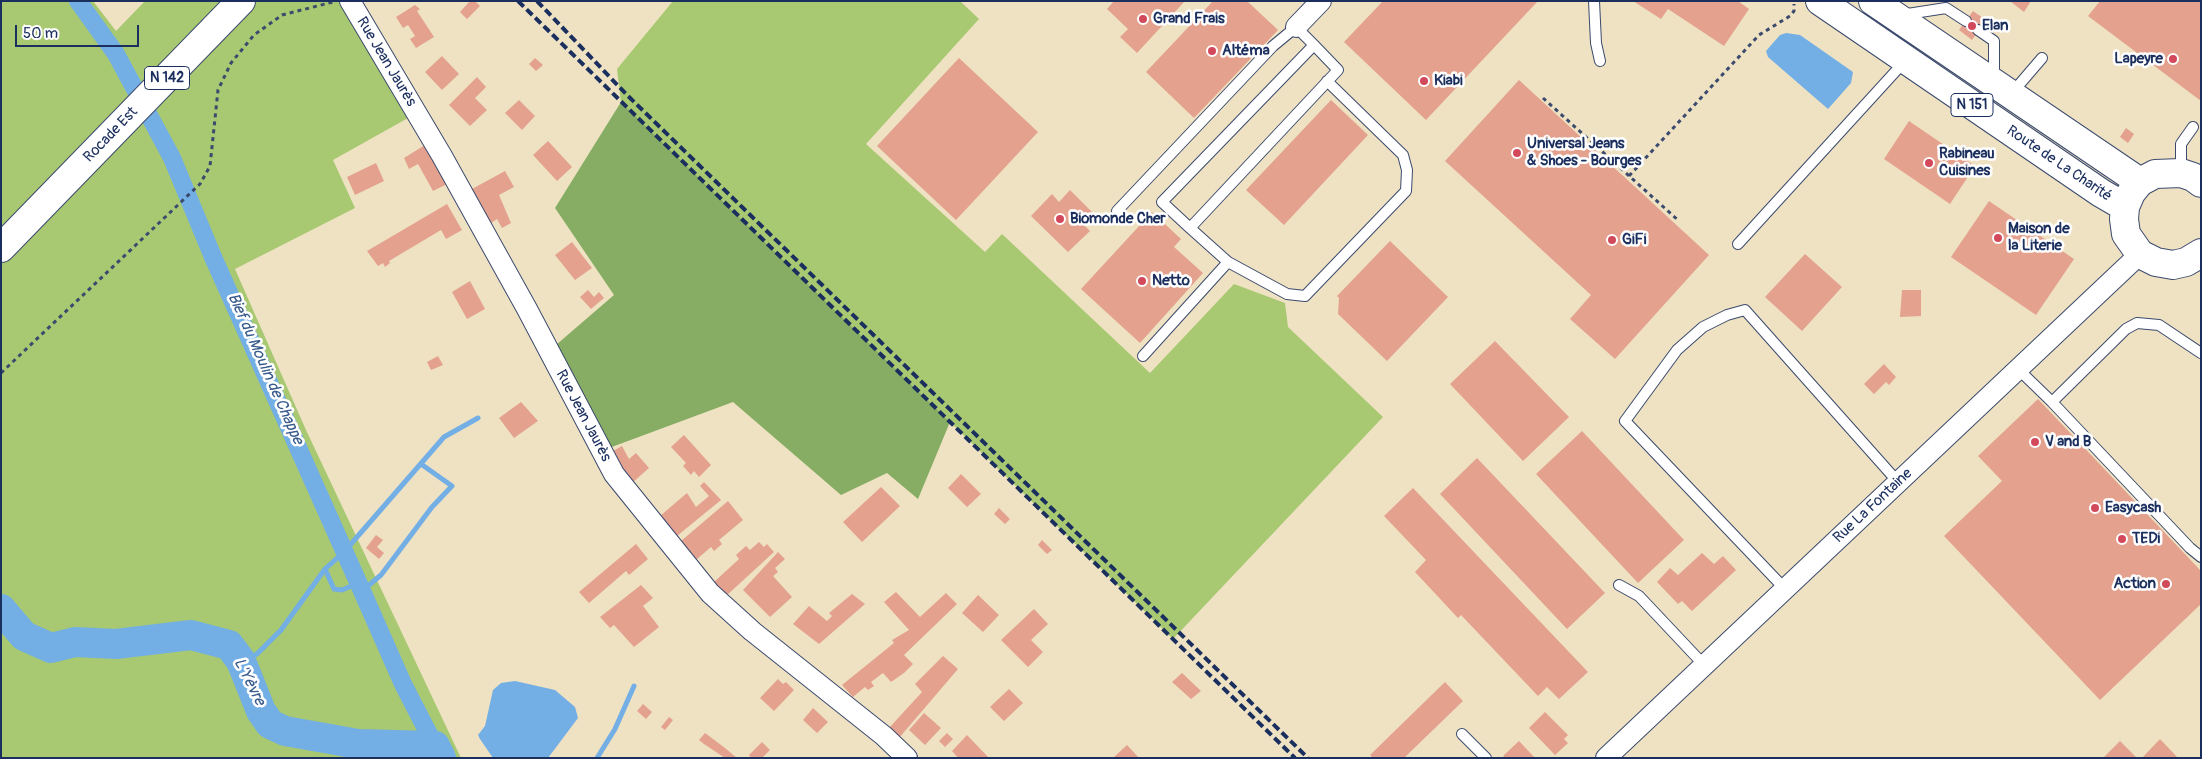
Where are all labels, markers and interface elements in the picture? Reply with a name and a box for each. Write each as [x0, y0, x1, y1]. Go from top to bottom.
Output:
place label: Grand Frais [1153, 10, 1225, 28]
marker: Grand Frais [1137, 13, 1149, 25]
street label: Rue Jean Jaurès [352, 14, 420, 110]
scale bar [18, 15, 141, 47]
place label: Elan [1982, 17, 2008, 35]
marker: Elan [1966, 20, 1978, 32]
text: 50 m [23, 24, 58, 43]
place label: Altéma [1222, 42, 1270, 60]
marker: Altéma [1206, 45, 1218, 57]
place label: Lapeyre [2114, 50, 2163, 68]
marker: Lapeyre [2167, 53, 2179, 65]
road number: N 142 [144, 66, 190, 90]
place label: Kiabi [1434, 72, 1463, 90]
marker: Kiabi [1418, 75, 1430, 87]
road number: N 151 [1951, 94, 1993, 116]
street label: Rocade Est [80, 104, 142, 166]
street label: Route de La Charité [2003, 122, 2115, 206]
place label: Universal Jeans & Shoes - Bourges [1527, 135, 1642, 170]
place label: Rabineau Cuisines [1939, 145, 1995, 180]
marker: Universal Jeans & Shoes - Bourges [1511, 147, 1523, 159]
marker: Rabineau Cuisines [1923, 157, 1935, 169]
place label: Biomonde Cher [1070, 210, 1166, 228]
marker: Biomonde Cher [1054, 213, 1066, 225]
place label: Maison de la Literie [2008, 220, 2070, 255]
place label: GiFi [1622, 231, 1646, 249]
marker: Maison de la Literie [1992, 232, 2004, 244]
marker: GiFi [1606, 234, 1618, 246]
place label: Netto [1152, 272, 1190, 290]
marker: Netto [1136, 275, 1148, 287]
water label: Bief du Moulin de Chappe [223, 290, 307, 448]
street label: Rue Jean Jaurès [551, 367, 615, 465]
place label: V and B [2045, 433, 2091, 451]
marker: V and B [2029, 436, 2041, 448]
street label: Rue La Fontaine [1830, 465, 1916, 547]
place label: Easycash [2105, 499, 2161, 517]
marker: Easycash [2089, 502, 2101, 514]
place label: TEDi [2132, 530, 2160, 548]
marker: TEDi [2116, 533, 2128, 545]
place label: Action [2114, 575, 2156, 593]
marker: Action [2160, 578, 2172, 590]
water label: L'Yèvre [229, 655, 269, 709]

